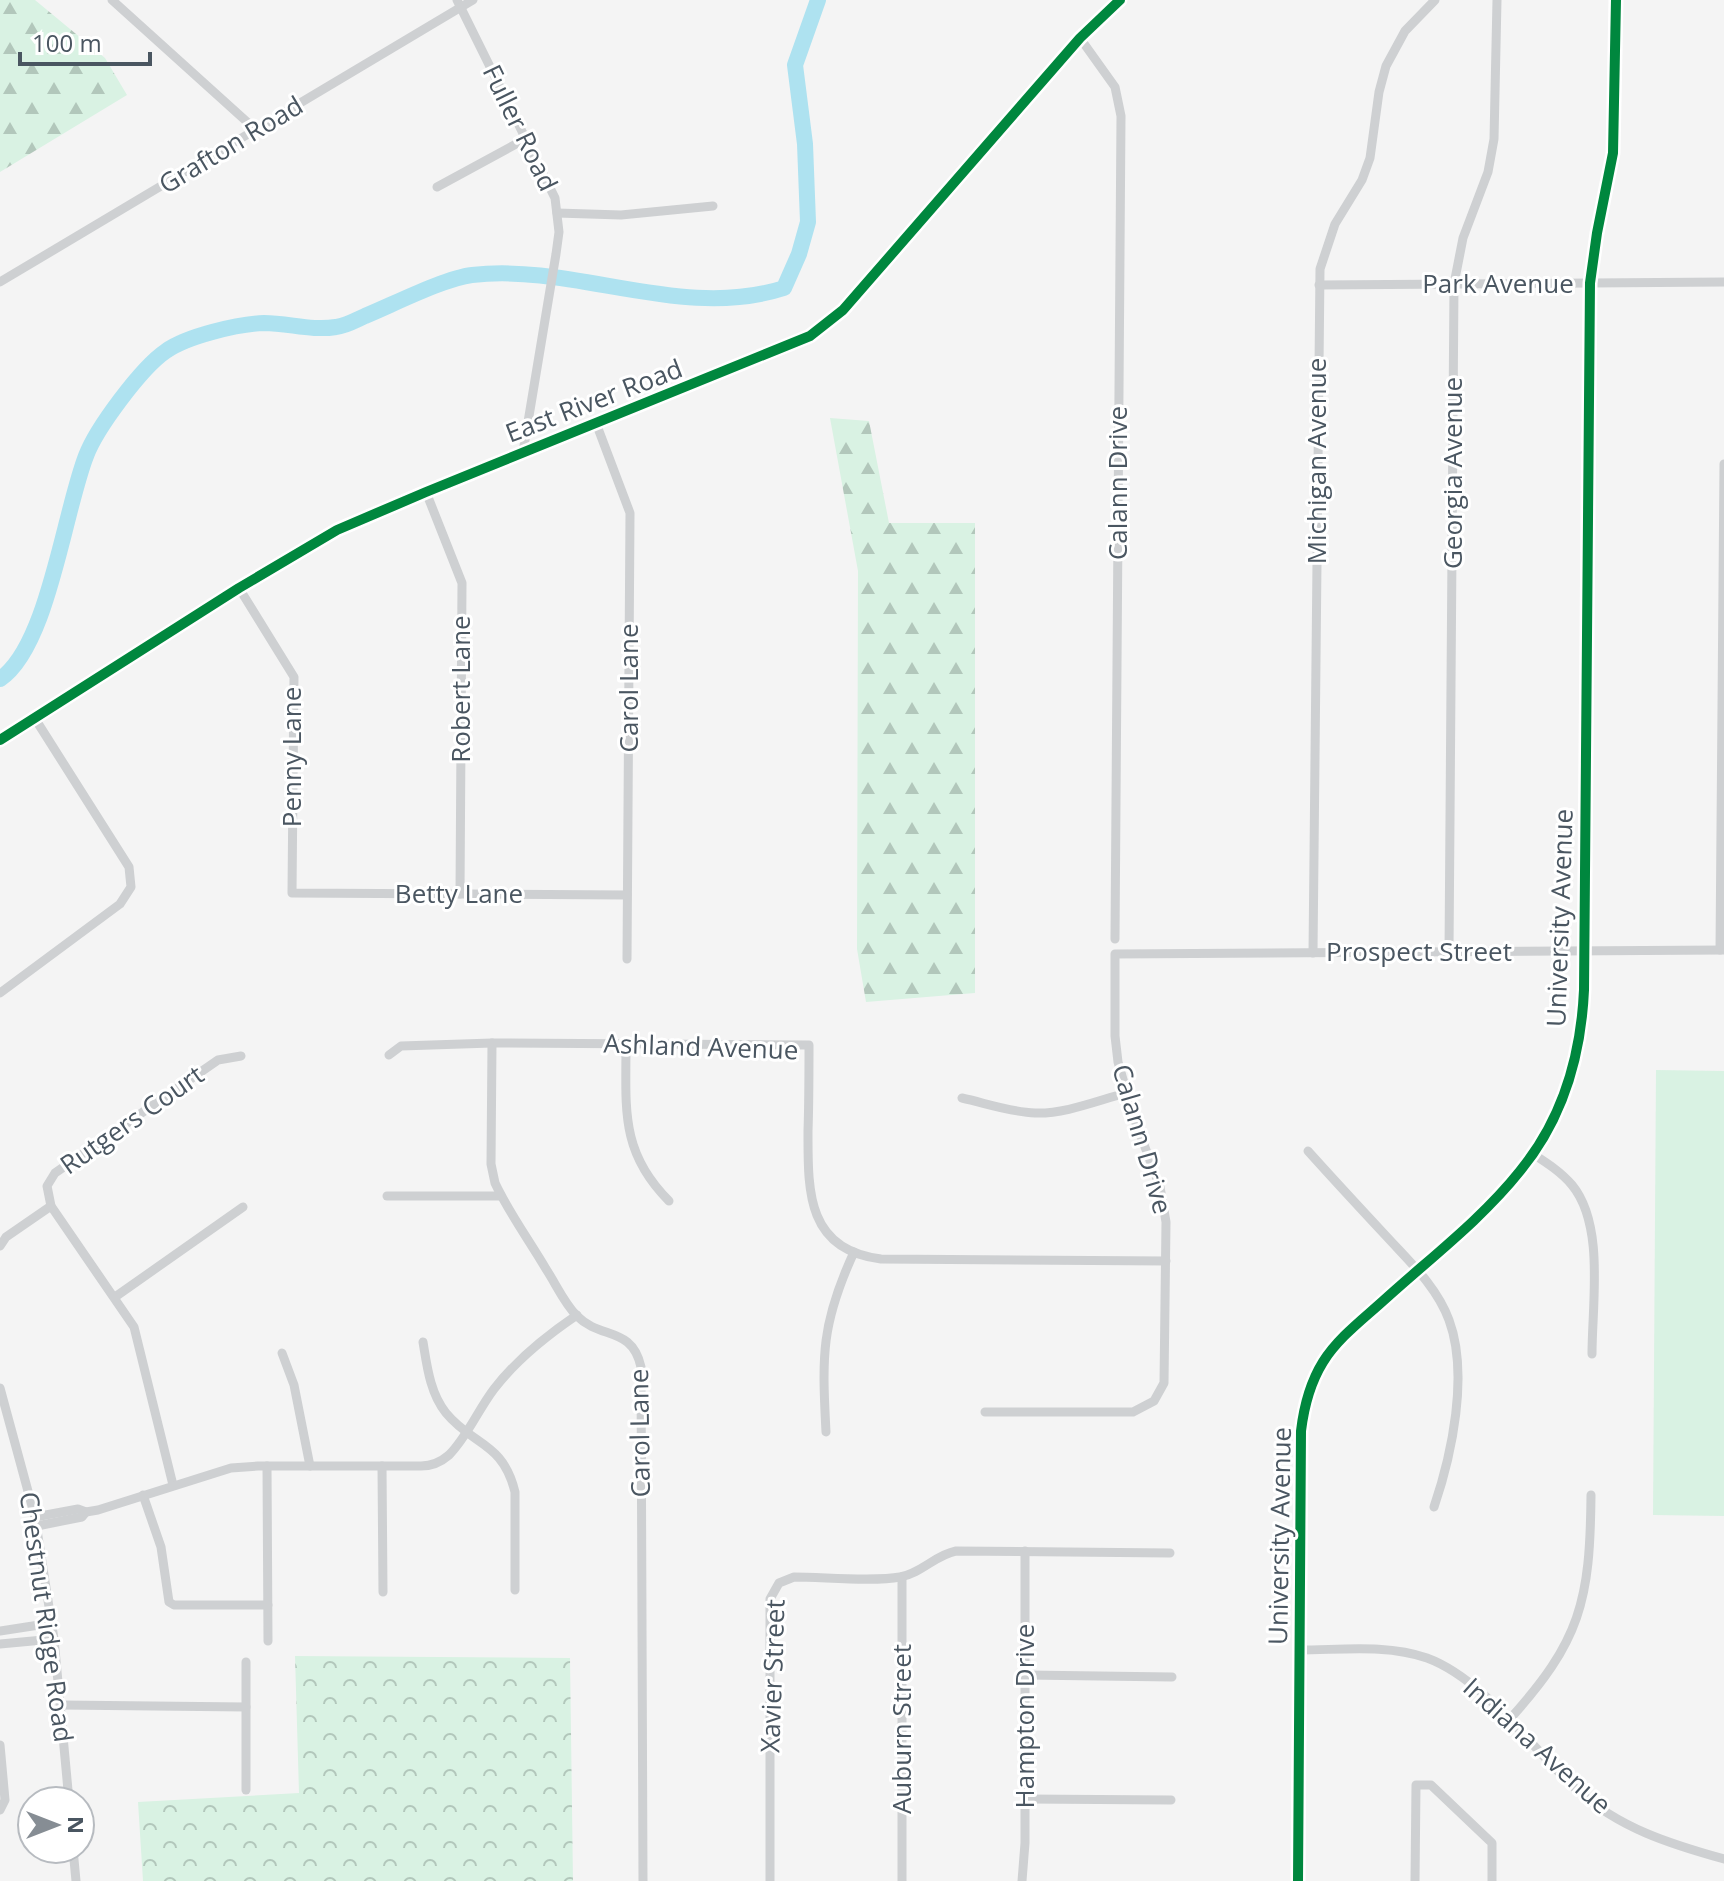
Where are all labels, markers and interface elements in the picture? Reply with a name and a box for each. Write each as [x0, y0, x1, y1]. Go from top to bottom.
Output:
scale bar [20, 16, 150, 66]
text: 100 m [32, 26, 102, 59]
street label: Fuller Road [475, 58, 567, 197]
street label: Grafton Road [152, 87, 309, 201]
street label: Park Avenue [1422, 265, 1574, 301]
street label: East River Road [500, 350, 687, 450]
street label: Michigan Avenue [1298, 358, 1334, 564]
street label: Georgia Avenue [1434, 377, 1470, 569]
street label: Calann Drive [1099, 406, 1135, 560]
street label: Robert Lane [442, 615, 478, 763]
street label: Carol Lane [610, 624, 646, 752]
street label: Penny Lane [273, 687, 309, 827]
street label: University Avenue [1537, 808, 1581, 1028]
street label: Betty Lane [395, 875, 523, 911]
street label: Prospect Street [1326, 933, 1512, 969]
street label: Ashland Avenue [603, 1025, 799, 1067]
street label: Rutgers Court [52, 1056, 210, 1182]
street label: Calann Drive [1104, 1060, 1182, 1218]
street label: Carol Lane [620, 1368, 658, 1498]
street label: University Avenue [1259, 1427, 1299, 1645]
street label: Chestnut Ridge Road [12, 1489, 82, 1744]
street label: Xavier Street [751, 1599, 793, 1753]
street label: Hampton Drive [1006, 1624, 1042, 1808]
street label: Auburn Street [883, 1644, 919, 1814]
street label: Indiana Avenue [1456, 1669, 1619, 1821]
north arrow [16, 1785, 96, 1865]
text: N [62, 1816, 92, 1834]

